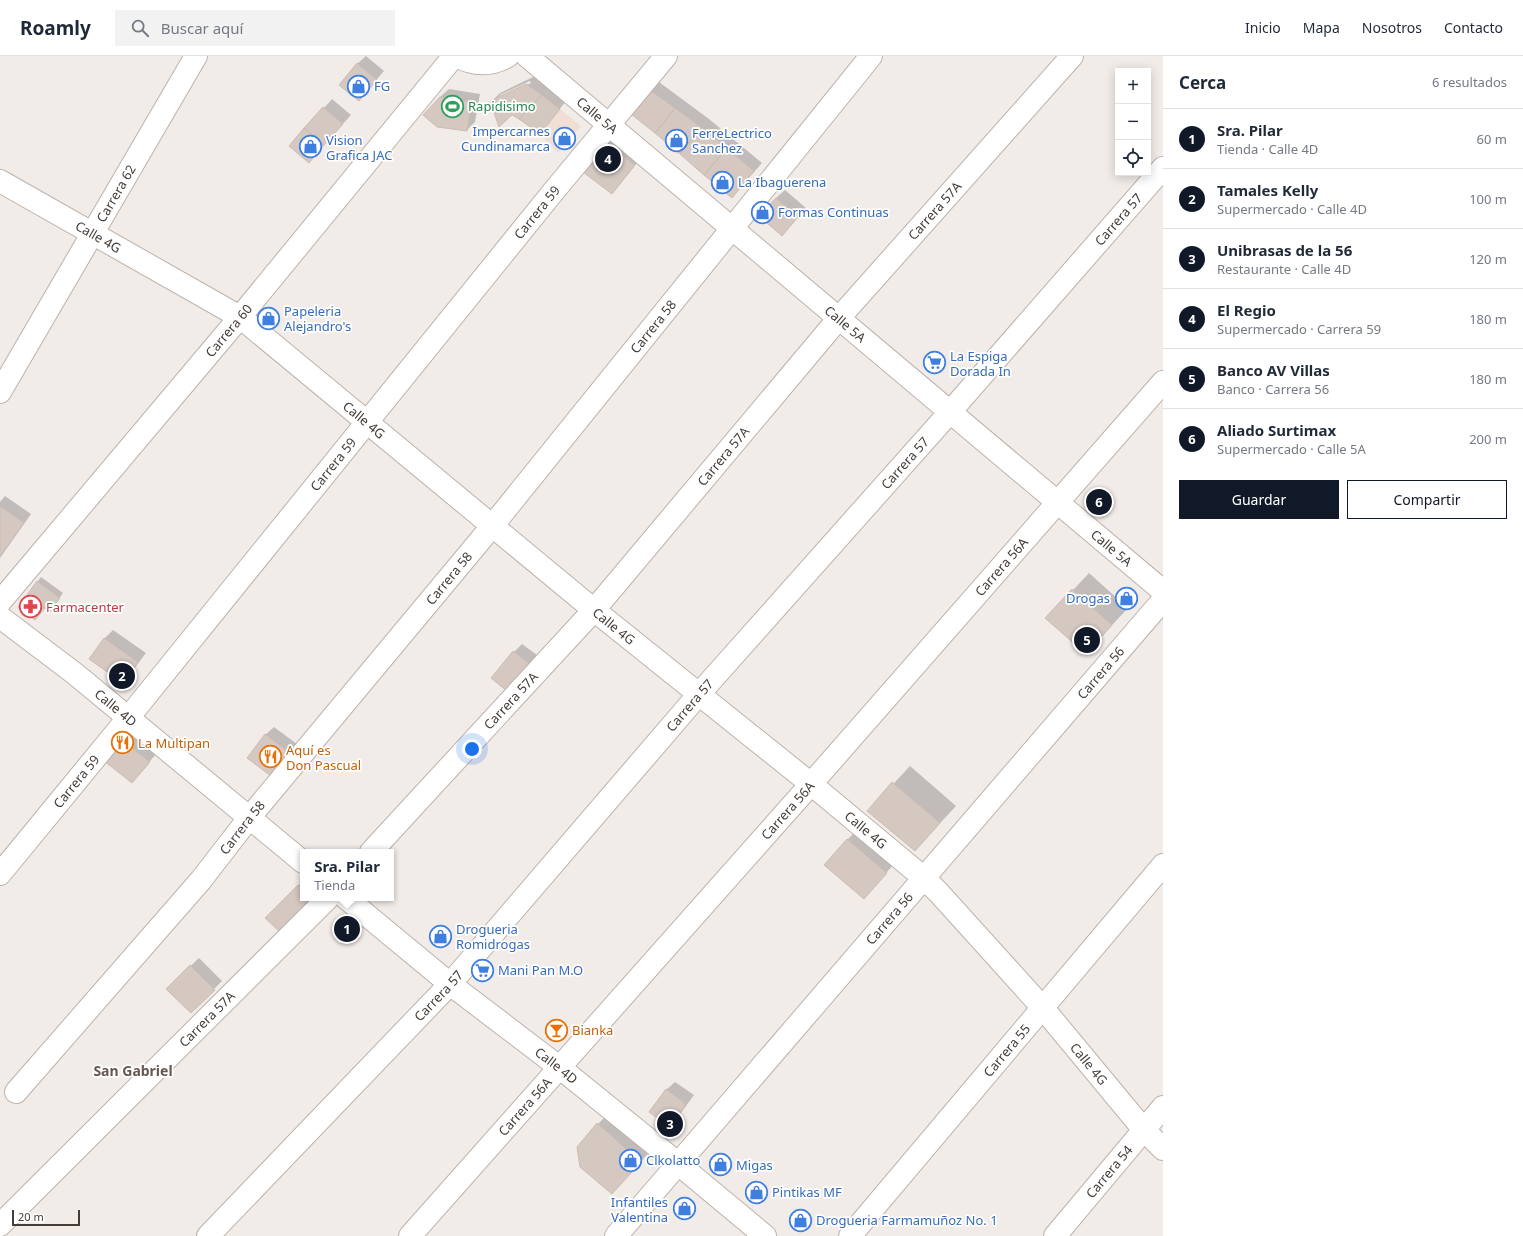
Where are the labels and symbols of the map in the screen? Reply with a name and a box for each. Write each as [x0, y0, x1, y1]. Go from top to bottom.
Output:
shop icon: FG [346, 73, 372, 99]
place label: FG [374, 77, 390, 95]
sports icon: Rapidisimo [439, 93, 465, 119]
street label: Calle 5A [573, 93, 622, 138]
place label: Rapidisimo [468, 97, 536, 115]
place label: Impercarnes Cundinamarca [461, 122, 550, 155]
place label: FerreLectrico Sanchez [692, 124, 772, 157]
shop icon: Impercarnes Cundinamarca [552, 125, 578, 151]
shop icon: FerreLectrico Sanchez [663, 127, 689, 153]
place label: Vision Grafica JAC [326, 131, 392, 164]
shop icon: Vision Grafica JAC [298, 134, 324, 160]
pin: 4 [595, 144, 621, 174]
street label: Carrera 62 [92, 161, 140, 226]
shop icon: La Ibaguerena [709, 169, 735, 195]
place label: La Ibaguerena [738, 173, 826, 191]
street label: Carrera 57A [904, 177, 966, 244]
street label: Carrera 59 [510, 182, 564, 243]
street label: Carrera 57 [1090, 189, 1146, 249]
shop icon: Formas Continuas [750, 199, 776, 225]
place label: Formas Continuas [778, 203, 889, 221]
street label: Calle 4G [72, 217, 124, 257]
street label: Carrera 58 [626, 296, 680, 357]
street label: Carrera 60 [201, 300, 256, 361]
street label: Calle 5A [821, 301, 870, 347]
place label: Papeleria Alejandro's [284, 302, 351, 335]
shop icon: Papeleria Alejandro's [255, 305, 281, 331]
place label: La Espiga Dorada In [950, 347, 1011, 380]
supermarket icon: La Espiga Dorada In [922, 350, 948, 376]
street label: Calle 4G [339, 397, 389, 443]
street label: Carrera 57A [693, 422, 754, 490]
street label: Carrera 57 [877, 433, 933, 493]
street label: Carrera 59 [306, 434, 360, 495]
pin: 6 [1086, 487, 1112, 517]
street label: Calle 5A [1087, 525, 1137, 571]
street label: Carrera 56A [971, 533, 1032, 600]
street label: Carrera 58 [421, 548, 476, 608]
shop icon: Drogas [1113, 585, 1139, 611]
place label: Drogas [1066, 589, 1110, 607]
pharmacy icon: Farmacenter [18, 594, 44, 620]
place label: Farmacenter [46, 598, 124, 616]
street label: Calle 4G [589, 603, 639, 649]
pin: 5 [1074, 625, 1100, 655]
street label: Carrera 56 [1073, 643, 1128, 703]
pin: 2 [109, 661, 135, 691]
street label: Carrera 57A [479, 667, 542, 733]
street label: Carrera 57 [662, 675, 717, 735]
street label: Calle 4D [91, 685, 141, 730]
restaurant icon: La Multipan [110, 730, 136, 756]
place label: La Multipan [138, 734, 210, 752]
your location [462, 739, 482, 759]
place label: Aquí es Don Pascual [286, 741, 361, 774]
restaurant icon: Aquí es Don Pascual [257, 744, 283, 770]
street label: Carrera 59 [49, 751, 103, 812]
street label: Carrera 56A [757, 777, 819, 843]
street label: Carrera 58 [215, 797, 269, 858]
street label: Calle 4G [841, 807, 891, 853]
street label: Carrera 56 [862, 888, 917, 948]
pin: 1 [334, 914, 360, 944]
place label: Drogueria Romidrogas [456, 920, 530, 953]
shop icon: Drogueria Romidrogas [428, 923, 454, 949]
supermarket icon: Mani Pan M.O [470, 957, 496, 983]
place label: Mani Pan M.O [498, 961, 583, 979]
street label: Carrera 57 [410, 966, 467, 1025]
street label: Carrera 57A [175, 986, 239, 1051]
bar icon: Bianka [543, 1017, 569, 1043]
street label: Carrera 55 [979, 1020, 1034, 1081]
place label: Bianka [572, 1021, 613, 1039]
street label: Calle 4G [1066, 1039, 1112, 1089]
street label: Calle 4D [531, 1043, 582, 1088]
district label: San Gabriel [93, 1061, 173, 1080]
street label: Carrera 56A [494, 1073, 556, 1140]
pin: 3 [657, 1109, 683, 1139]
street label: Carrera 54 [1081, 1141, 1137, 1202]
shop icon: Clkolatto [617, 1147, 643, 1173]
place label: Clkolatto [646, 1151, 700, 1169]
shop icon: Migas [707, 1152, 733, 1178]
place label: Migas [736, 1156, 773, 1174]
shop icon: Pintikas MF [744, 1179, 770, 1205]
place label: Pintikas MF [772, 1183, 842, 1201]
place label: Infantiles Valentina [611, 1193, 668, 1226]
shop icon: Infantiles Valentina [671, 1196, 697, 1222]
shop icon: Drogueria Farmamuñoz No. 1 [788, 1207, 814, 1233]
scale bar [12, 1208, 80, 1227]
place label: Drogueria Farmamuñoz No. 1 [816, 1211, 998, 1229]

